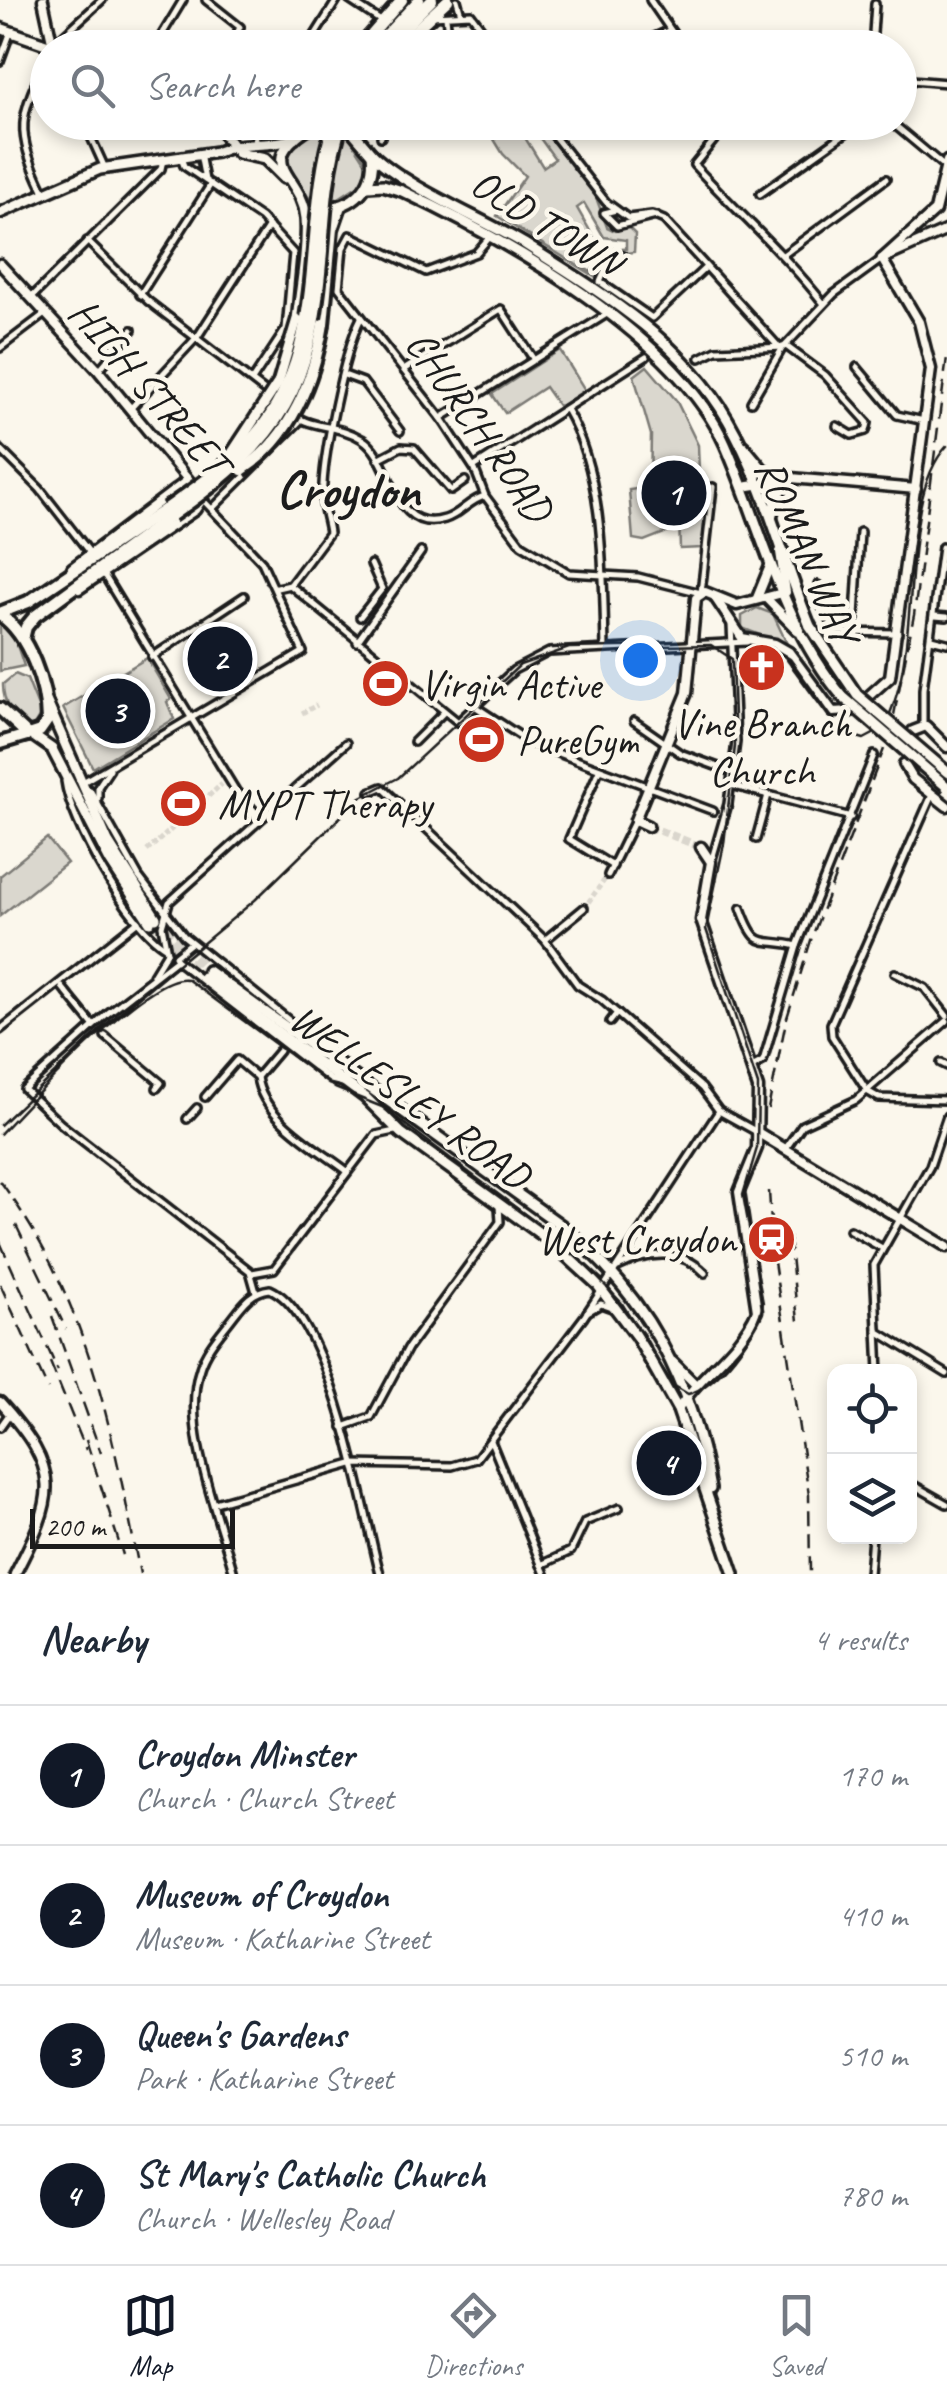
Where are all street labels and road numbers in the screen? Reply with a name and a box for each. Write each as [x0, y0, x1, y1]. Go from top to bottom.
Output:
street label: OLD TOWN [461, 156, 636, 293]
street label: HIGH STREET [57, 287, 246, 493]
street label: CHURCH ROAD [394, 320, 566, 535]
street label: ROMAN WAY [743, 450, 874, 657]
street label: WELLESLEY ROAD [280, 992, 543, 1203]

